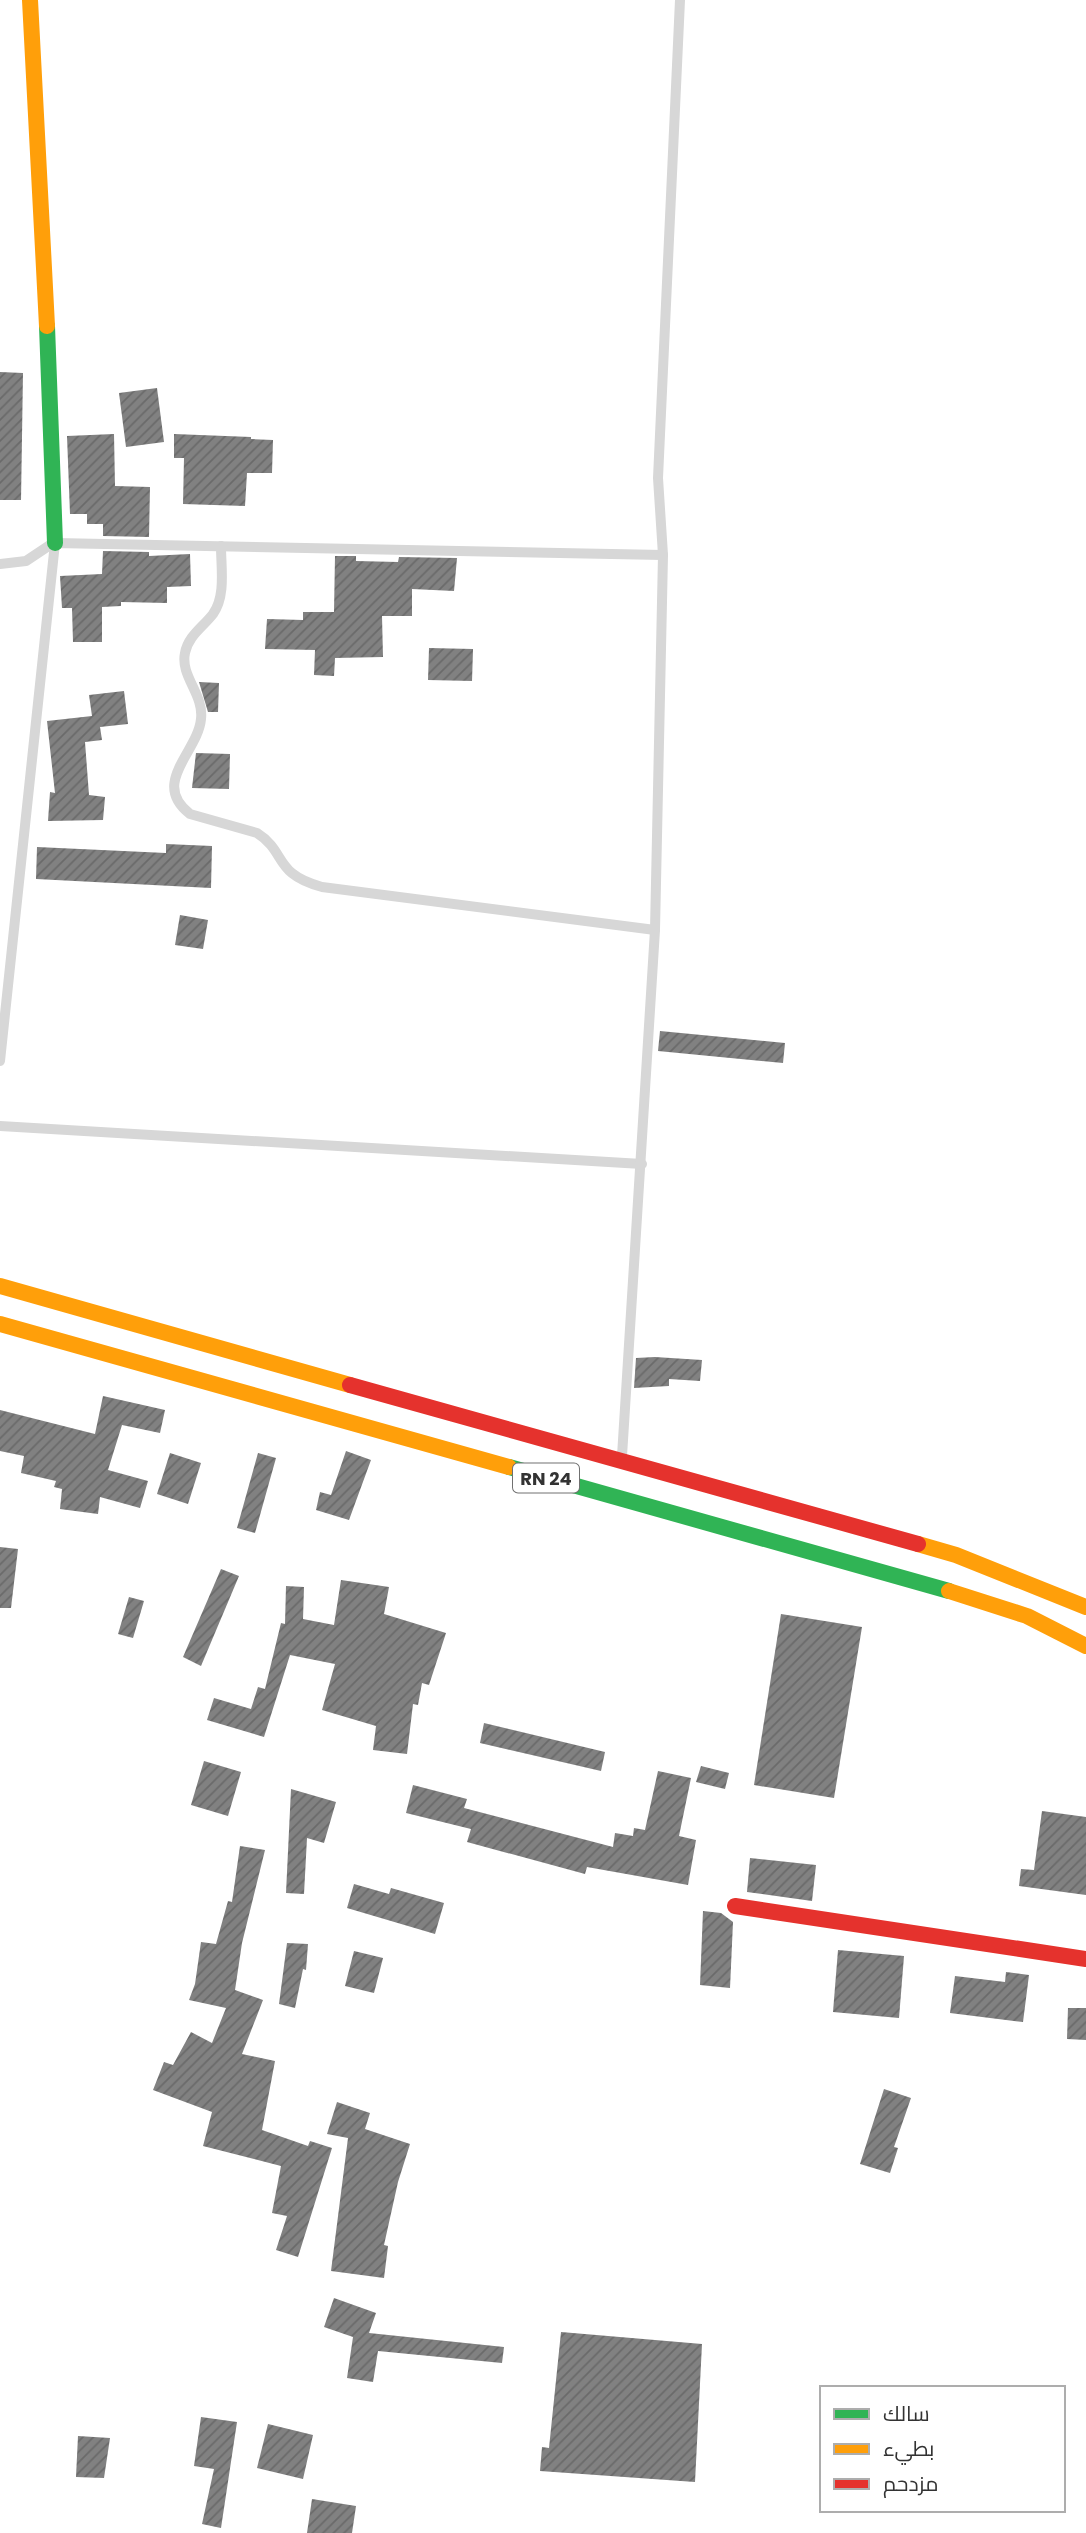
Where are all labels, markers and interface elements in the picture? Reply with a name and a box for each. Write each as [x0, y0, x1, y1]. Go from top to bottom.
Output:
road number: RN 24 [513, 1464, 579, 1492]
legend [820, 2386, 1065, 2512]
text: سالك [883, 2399, 930, 2428]
text: بطيء [883, 2434, 934, 2465]
text: مزدحم [883, 2469, 938, 2498]

